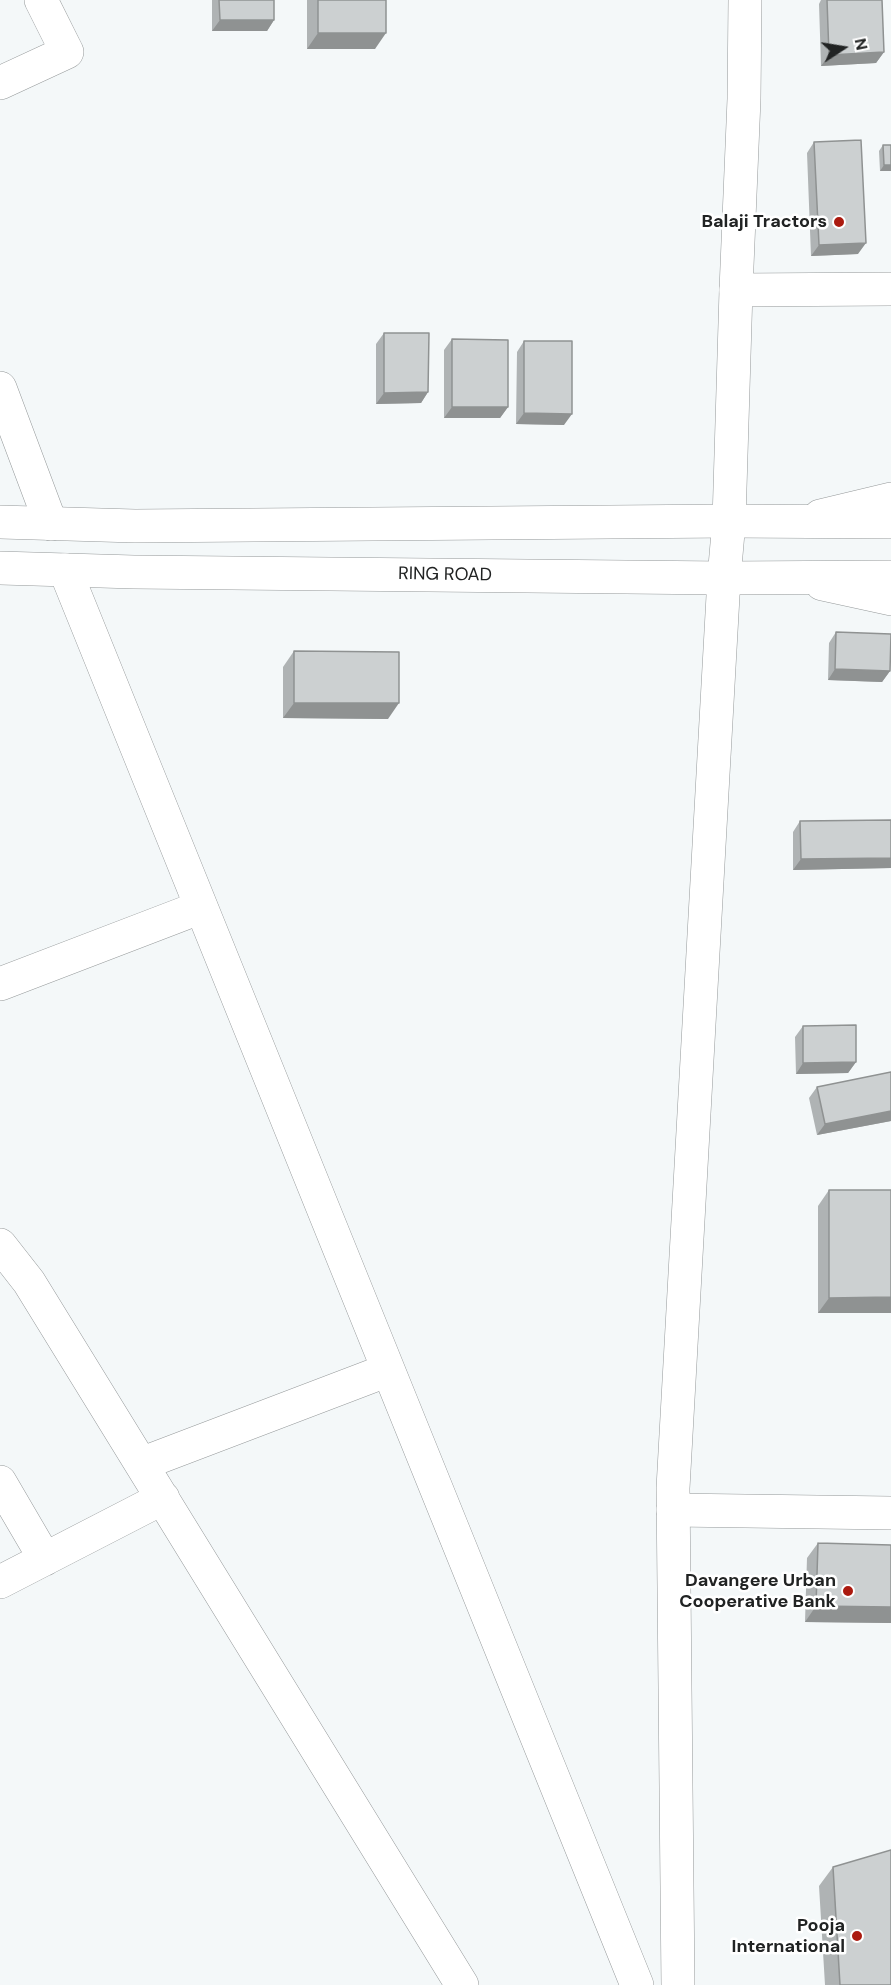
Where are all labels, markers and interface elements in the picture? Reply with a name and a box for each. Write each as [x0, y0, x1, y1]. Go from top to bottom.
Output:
north arrow [813, 18, 873, 78]
text: N [850, 36, 873, 52]
place label: Balaji Tractors [701, 211, 827, 233]
marker: Balaji Tractors [832, 215, 846, 229]
street label: RING ROAD [398, 563, 492, 587]
place label: Davangere Urban Cooperative Bank [679, 1570, 836, 1612]
marker: Davangere Urban Cooperative Bank [841, 1584, 855, 1598]
place label: Pooja International [732, 1915, 845, 1958]
marker: Pooja International [850, 1929, 864, 1943]

